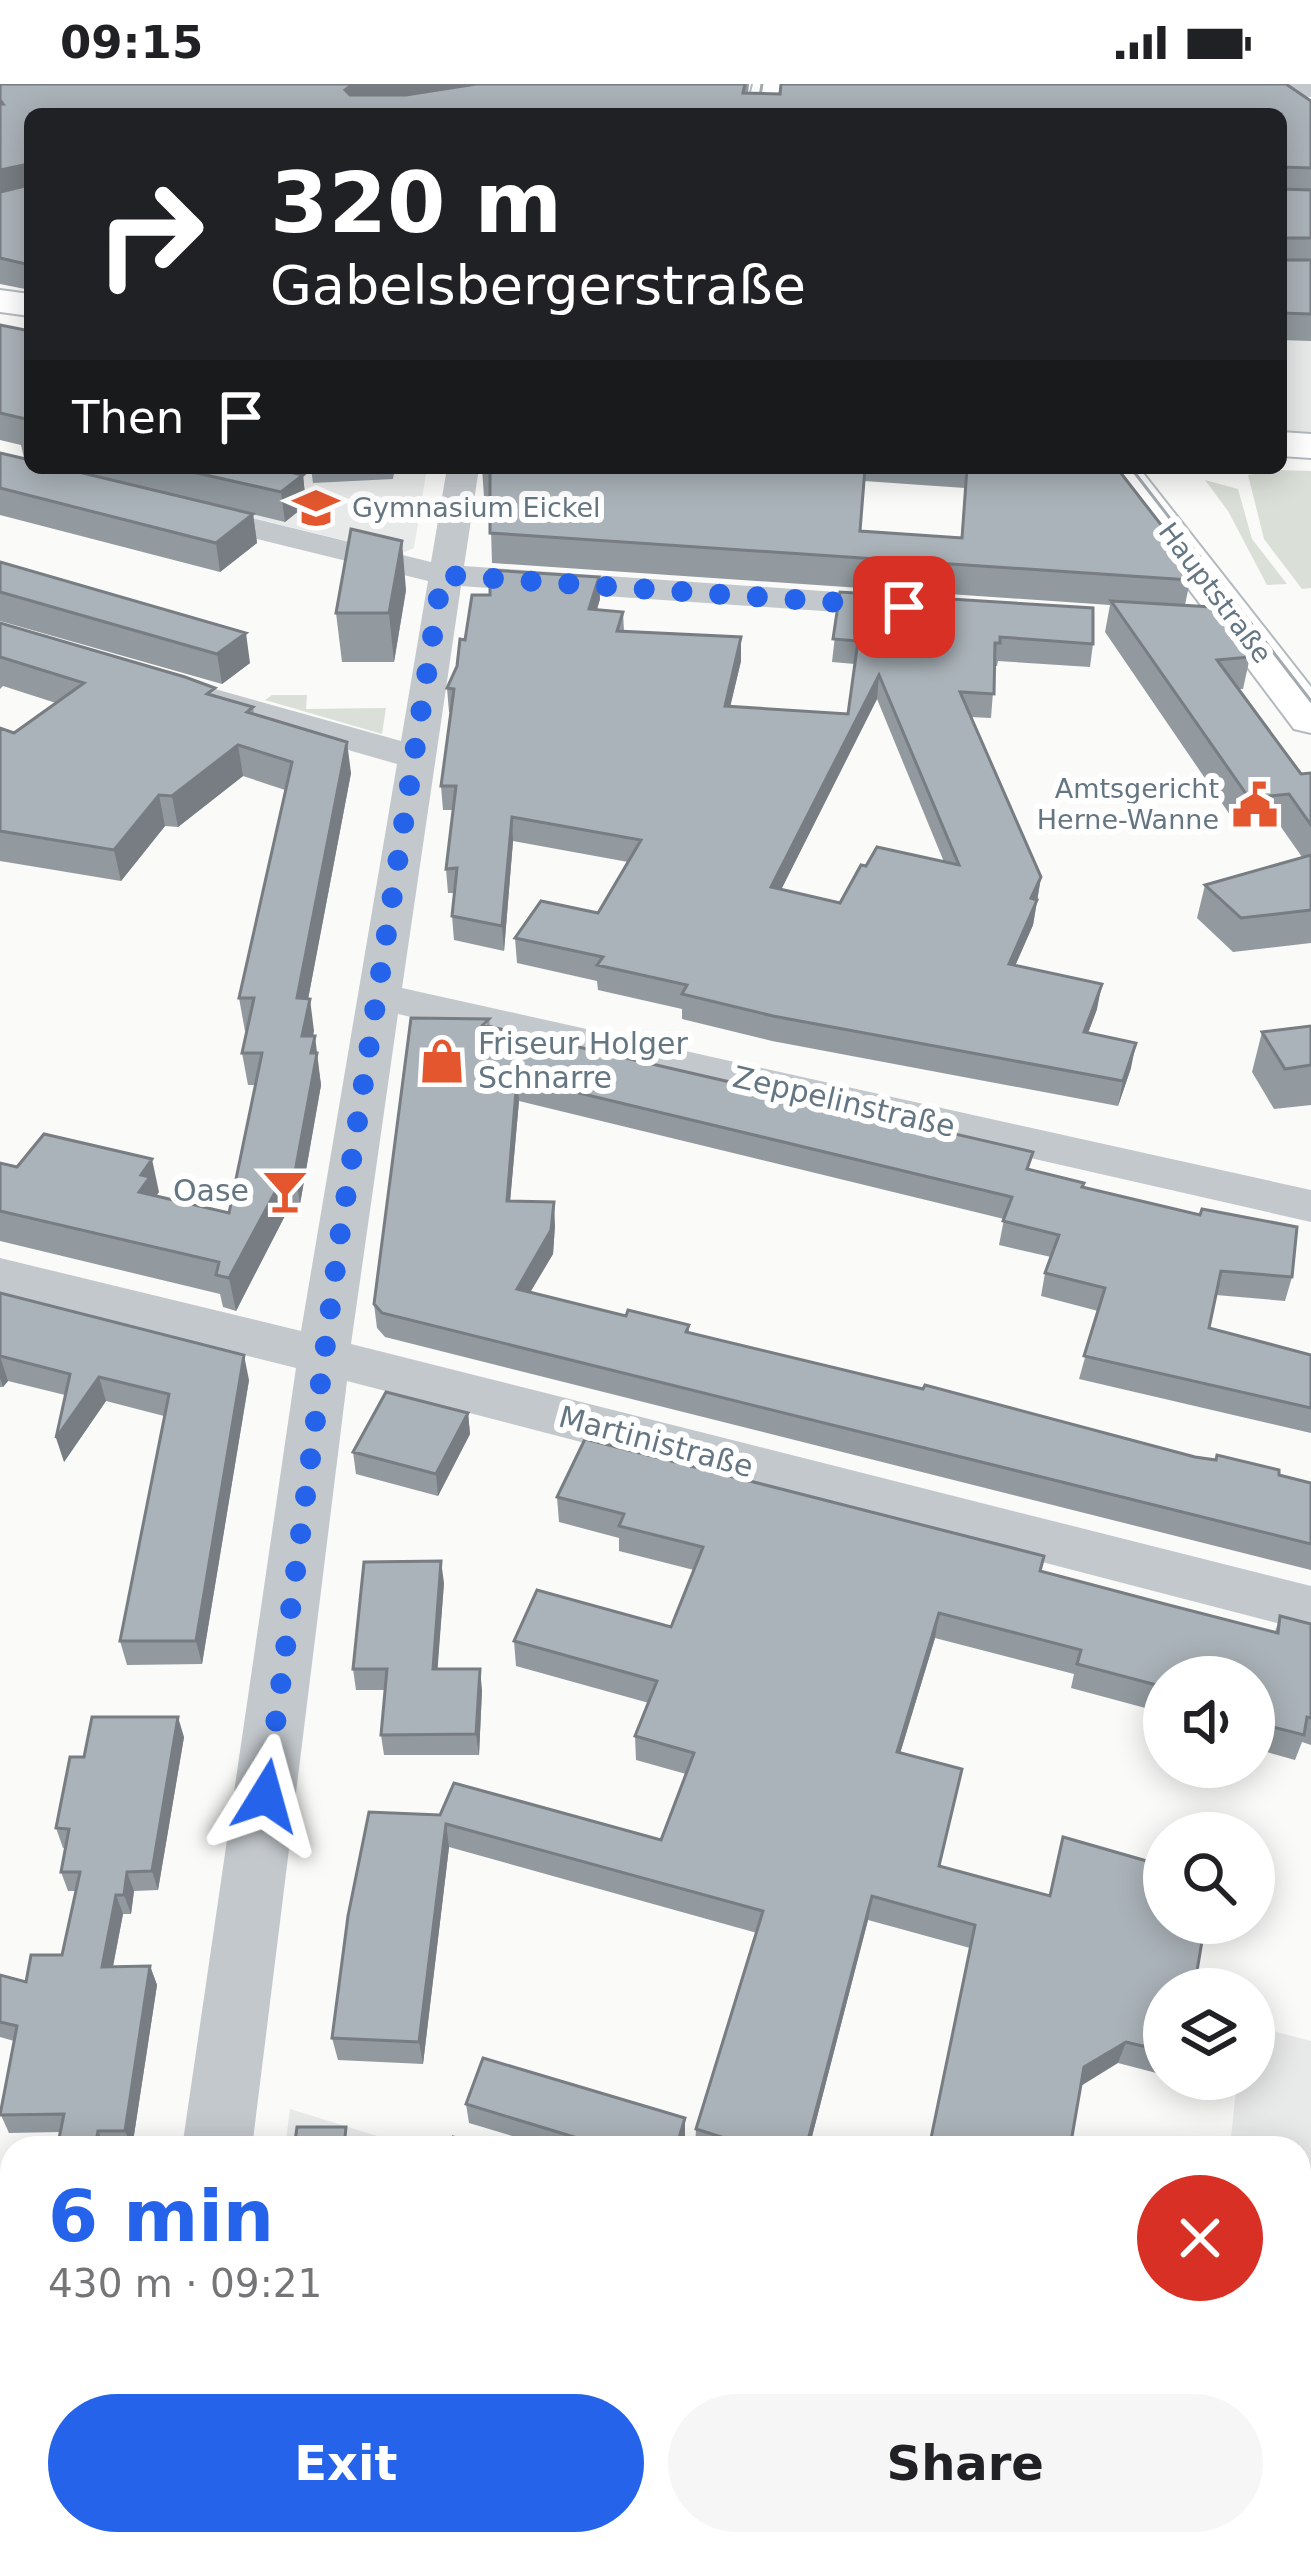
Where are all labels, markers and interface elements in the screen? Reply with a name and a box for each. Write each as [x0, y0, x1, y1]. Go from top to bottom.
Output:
text: 09:15 [60, 16, 203, 69]
text: 320 m [270, 154, 562, 252]
icon: right [72, 156, 228, 312]
text: Gabelsbergerstraße [270, 254, 806, 317]
icon: arrive [208, 384, 274, 450]
text: Then [72, 391, 184, 444]
school or university icon: Gymnasium Eickel [291, 483, 341, 533]
place label: Gymnasium Eickel [352, 492, 601, 523]
street label: Hauptstraße [1153, 516, 1278, 669]
pin [853, 556, 955, 658]
icon: arrive [871, 574, 937, 640]
place label: Amtsgericht Herne-Wanne [1037, 773, 1219, 835]
public building icon: Amtsgericht Herne-Wanne [1230, 780, 1280, 830]
place label: Friseur Holger Schnarre [478, 1026, 688, 1095]
shop icon: Friseur Holger Schnarre [417, 1036, 467, 1086]
street label: Zeppelinstraße [730, 1059, 958, 1144]
bar icon: Oase [260, 1166, 310, 1216]
place label: Oase [173, 1173, 249, 1208]
street label: Martinistraße [555, 1399, 757, 1484]
map controls [1143, 1656, 1275, 2100]
button: sound [1143, 1656, 1275, 1788]
position arrow [203, 1733, 329, 1859]
button: search [1143, 1812, 1275, 1944]
button: layers [1143, 1968, 1275, 2100]
text: 6 min [48, 2174, 274, 2258]
button: close [1137, 2175, 1263, 2301]
text: 430 m · 09:21 [48, 2261, 322, 2306]
button: Exit [48, 2394, 644, 2532]
button: Share [668, 2394, 1263, 2532]

